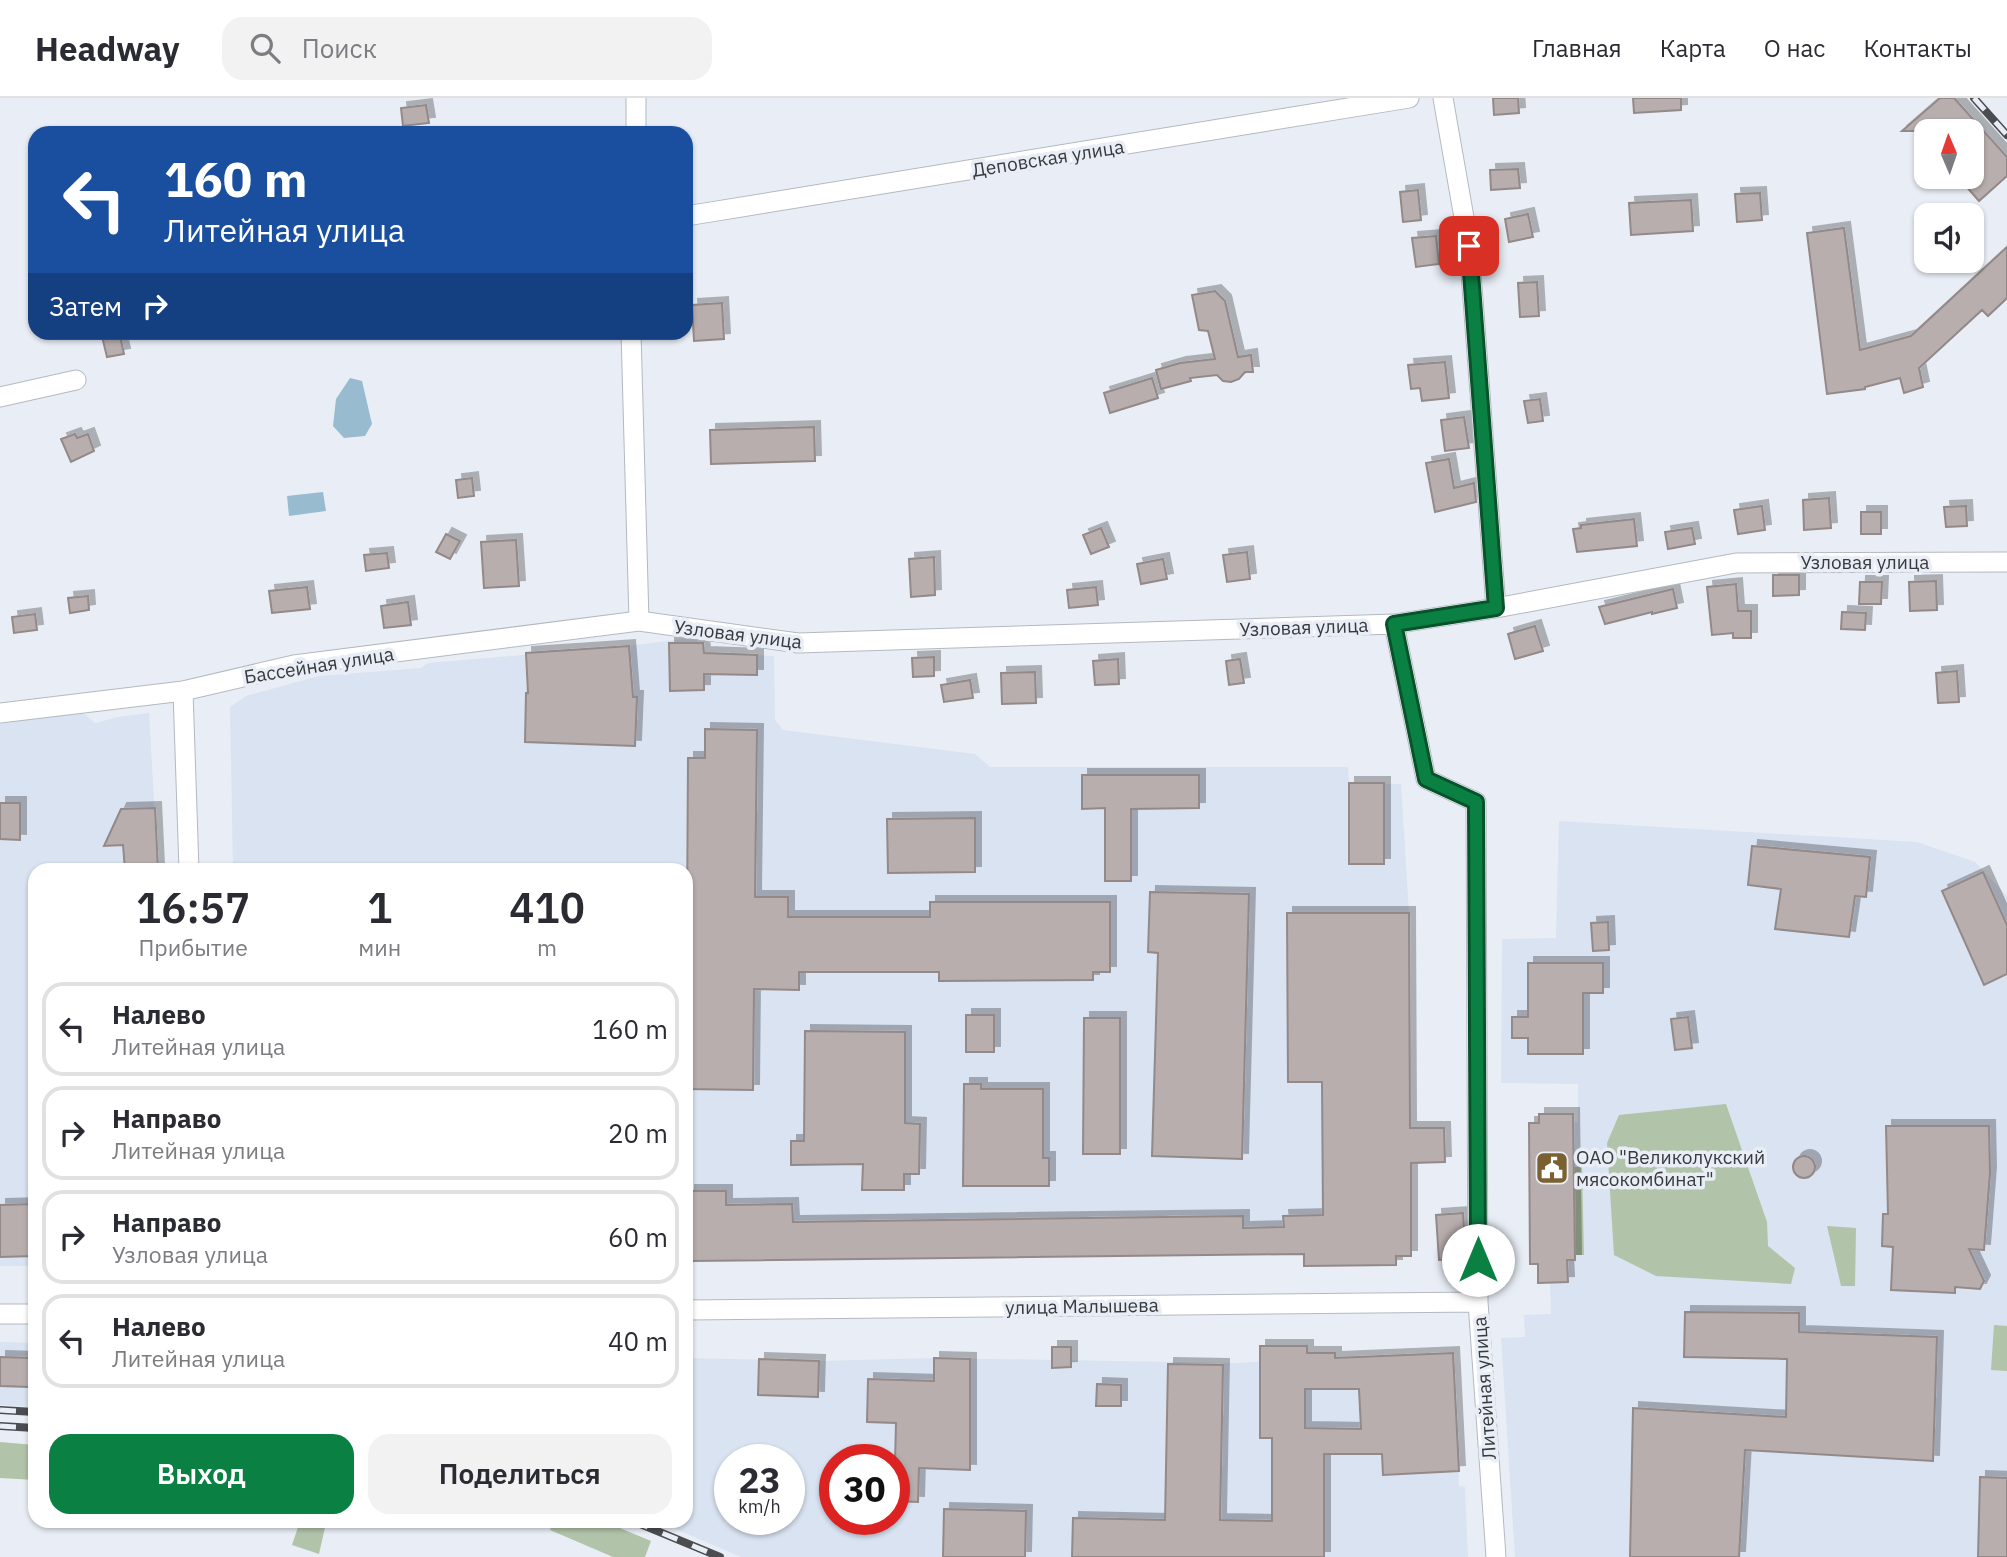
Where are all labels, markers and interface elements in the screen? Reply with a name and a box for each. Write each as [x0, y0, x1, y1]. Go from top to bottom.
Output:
search box [222, 17, 712, 80]
text: Headway [35, 27, 180, 70]
icon: search [246, 29, 284, 67]
text: Поиск [302, 31, 377, 65]
text: Главная [1532, 32, 1622, 64]
text: Карта [1660, 32, 1726, 64]
text: О нас [1764, 32, 1825, 64]
text: Контакты [1863, 32, 1972, 64]
north arrow [1914, 119, 1984, 189]
map controls [1914, 119, 1984, 273]
street label: Деповская улица [970, 134, 1126, 182]
text: 160 m [164, 147, 308, 210]
icon: left [49, 154, 140, 245]
button: sound [1914, 203, 1984, 273]
text: Литейная улица [164, 209, 405, 251]
pin [1439, 216, 1499, 276]
icon: arrive [1450, 227, 1488, 265]
icon: right [136, 287, 174, 325]
text: Затем [49, 289, 122, 323]
street label: Узловая улица [1801, 550, 1929, 574]
street label: Узловая улица [1239, 613, 1369, 641]
street label: Узловая улица [673, 614, 803, 654]
street label: Бассейная улица [242, 641, 396, 689]
text: 16:57 [136, 880, 250, 935]
text: 1 [367, 880, 392, 935]
text: 410 [509, 880, 585, 935]
text: Прибытие [138, 932, 248, 962]
text: мин [358, 932, 401, 962]
text: m [537, 932, 557, 962]
text: Налево [112, 997, 206, 1031]
icon: left [53, 1010, 91, 1048]
text: 160 m [592, 1012, 668, 1046]
text: Литейная улица [112, 1031, 285, 1061]
text: Направо [112, 1101, 221, 1135]
icon: right [53, 1114, 91, 1152]
text: 20 m [608, 1116, 668, 1150]
text: Литейная улица [112, 1135, 285, 1165]
place label: ОАО "Великолукский мясокомбинат" [1576, 1145, 1765, 1191]
public building icon: ОАО "Великолукский мясокомбинат" [1533, 1149, 1571, 1187]
text: Направо [112, 1205, 221, 1239]
icon: right [53, 1218, 91, 1256]
text: 60 m [608, 1220, 668, 1254]
position arrow [1441, 1223, 1515, 1297]
text: Узловая улица [112, 1239, 268, 1269]
street label: улица Малышева [1005, 1293, 1159, 1319]
text: Налево [112, 1309, 206, 1343]
street label: Литейная улица [1467, 1316, 1501, 1460]
icon: left [53, 1322, 91, 1360]
text: 40 m [608, 1324, 668, 1358]
text: Литейная улица [112, 1343, 285, 1373]
button: Выход [49, 1434, 354, 1514]
button: Поделиться [368, 1434, 672, 1514]
speed limit sign: 30 [819, 1444, 910, 1535]
text: 23 [738, 1457, 781, 1503]
text: km/h [738, 1495, 781, 1518]

